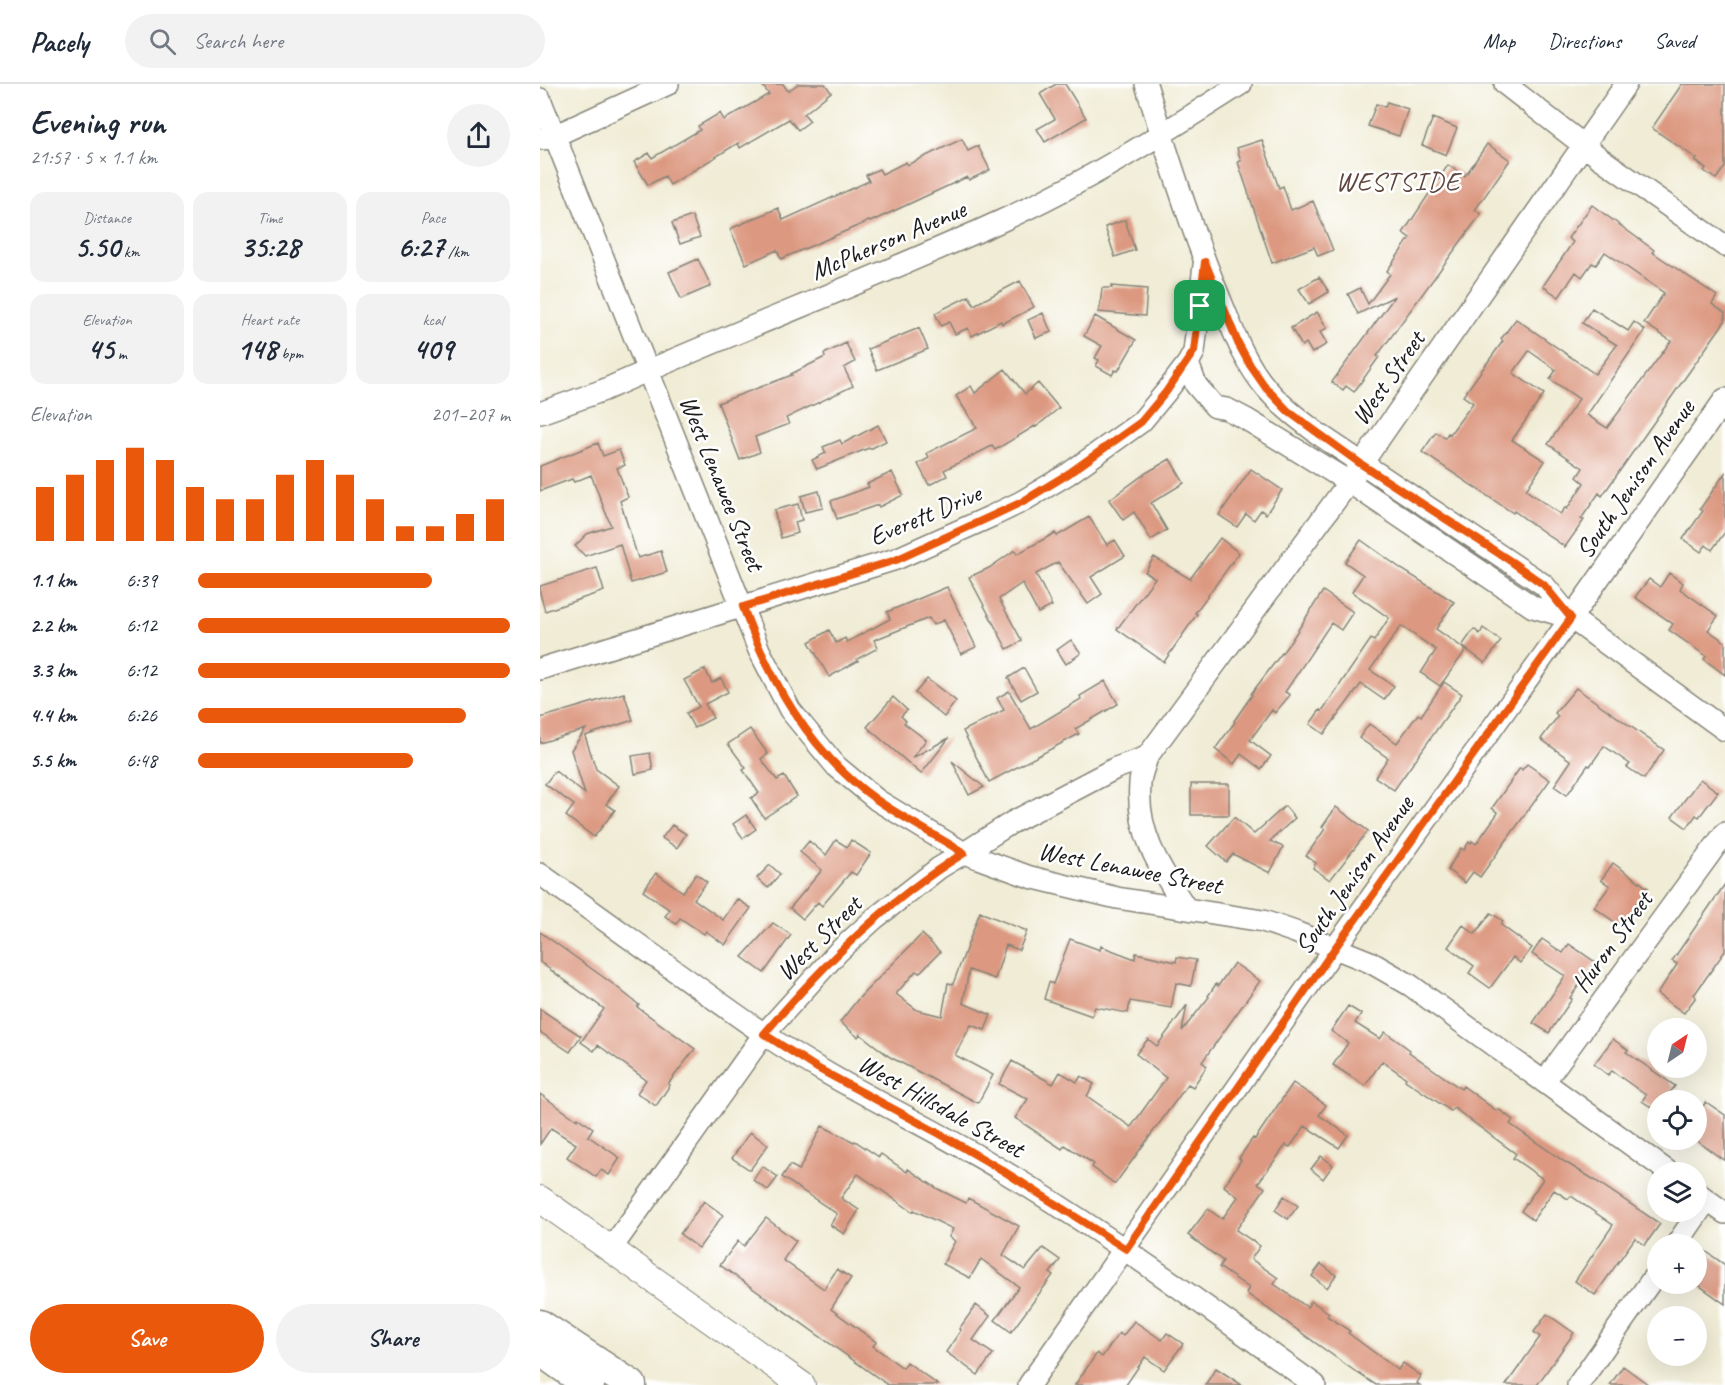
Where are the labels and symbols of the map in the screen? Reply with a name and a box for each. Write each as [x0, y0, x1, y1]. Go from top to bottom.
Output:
district label: WESTSIDE [1335, 164, 1463, 198]
street label: McPherson Avenue [805, 192, 972, 288]
pin [1174, 280, 1225, 331]
street label: West Street [1344, 323, 1434, 431]
street label: West Lenawee Street [672, 391, 773, 578]
street label: South Jenison Avenue [1568, 392, 1703, 565]
street label: Everett Drive [864, 476, 988, 553]
street label: South Jenison Avenue [1287, 788, 1422, 961]
street label: West Lenawee Street [1036, 834, 1227, 902]
street label: Huron Street [1564, 883, 1661, 999]
street label: West Street [769, 887, 870, 988]
north arrow [1647, 1018, 1707, 1078]
street label: West Hillsdale Street [852, 1047, 1032, 1166]

